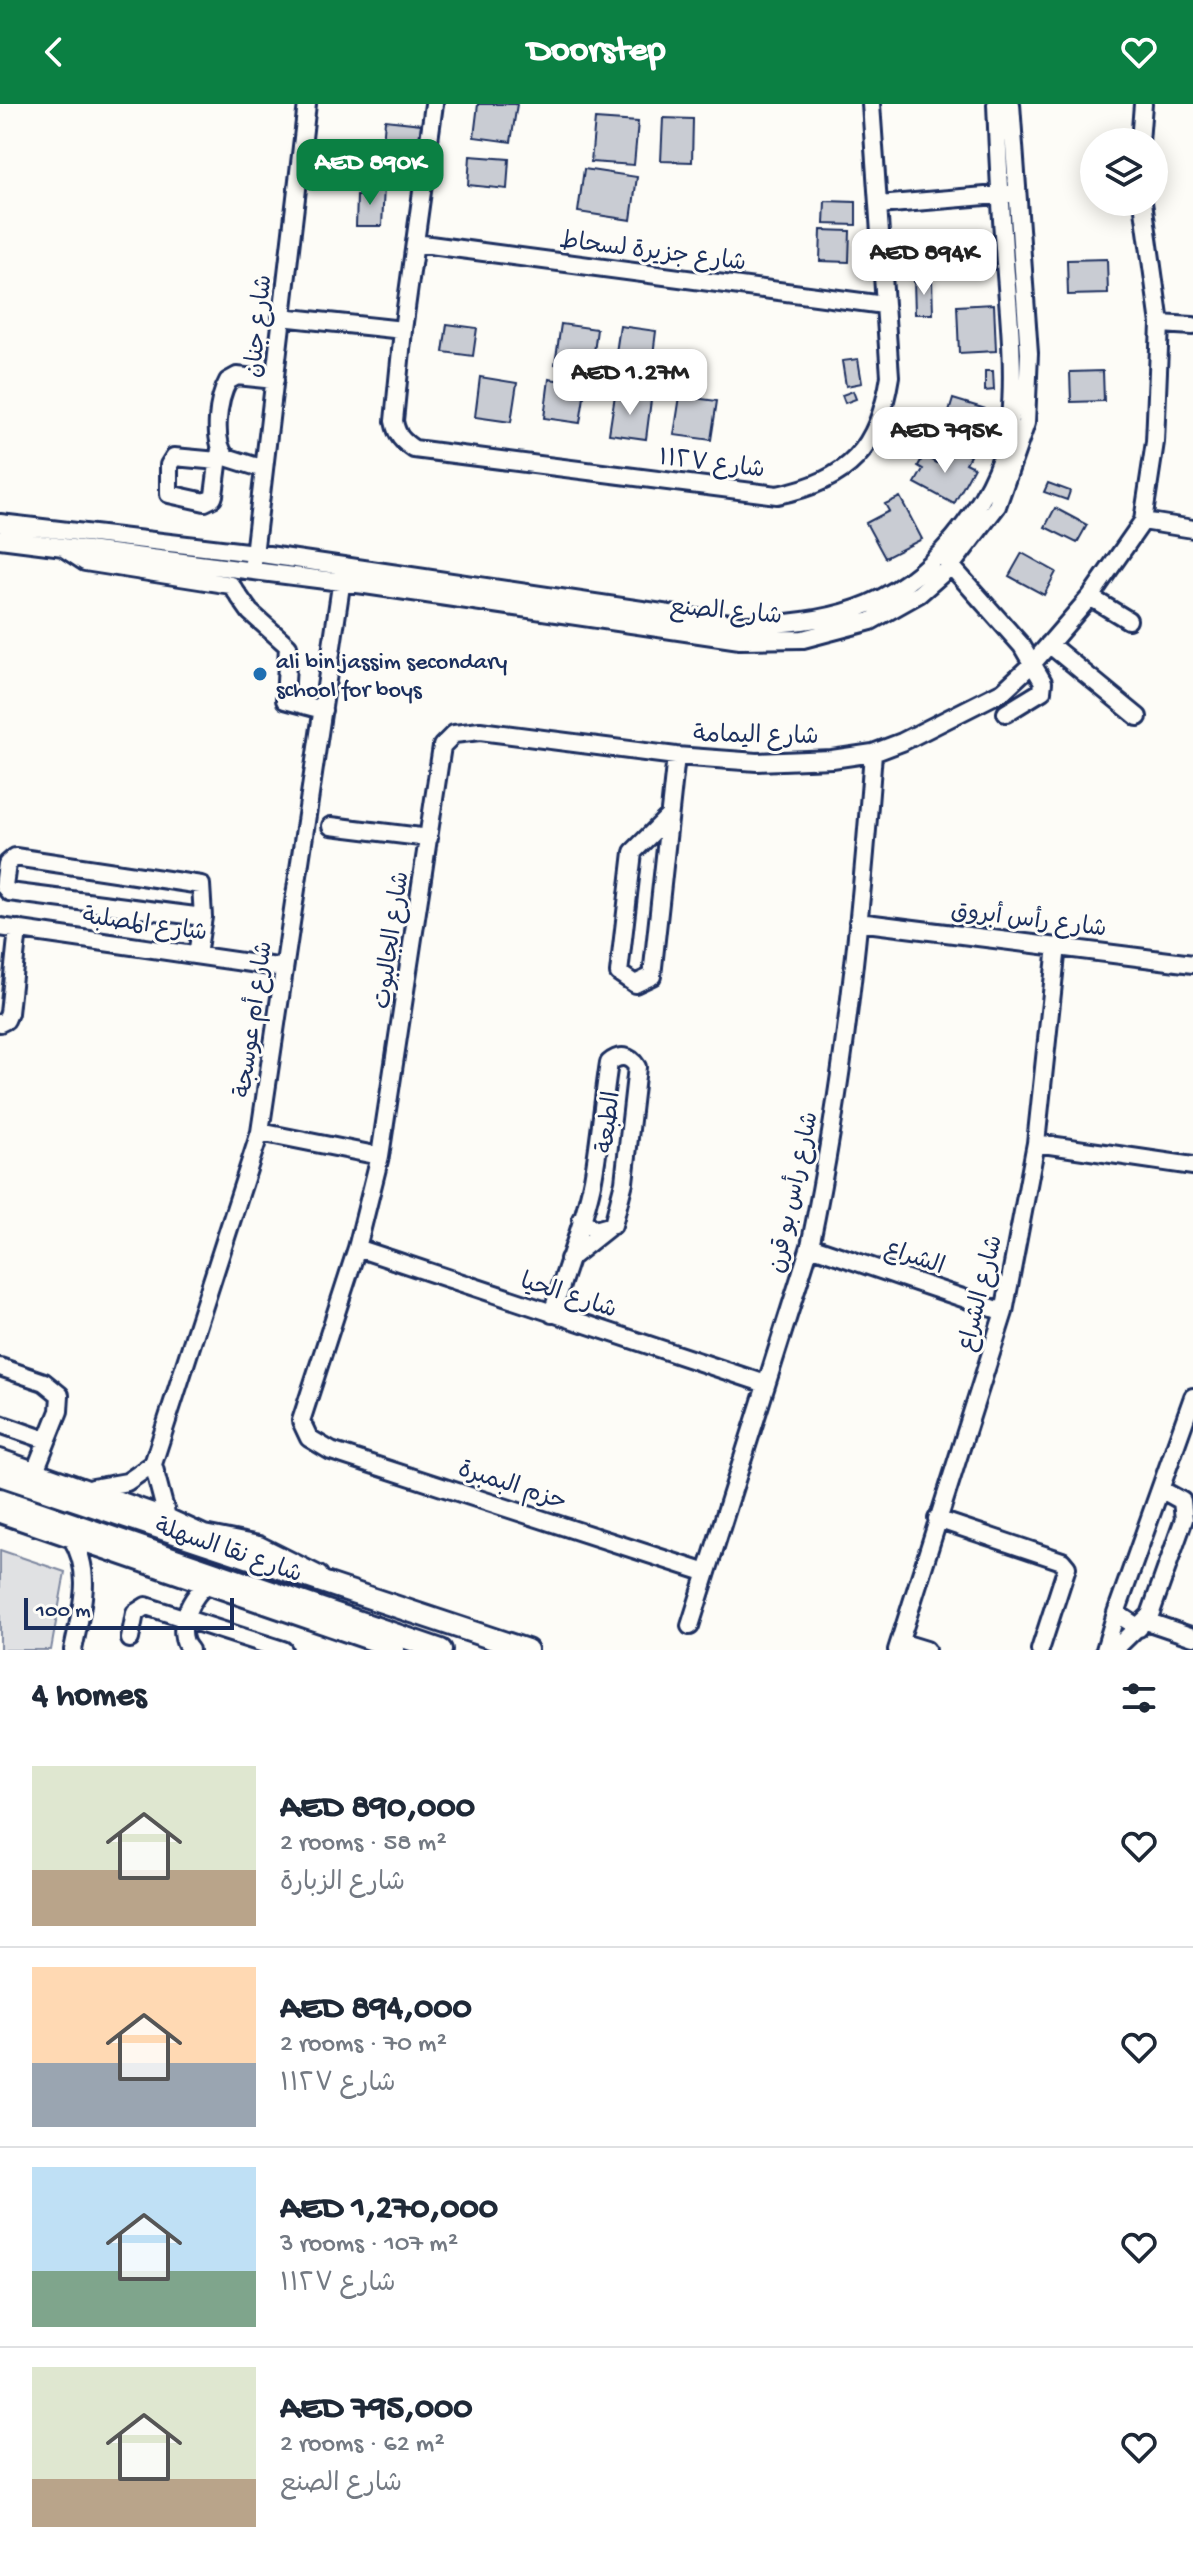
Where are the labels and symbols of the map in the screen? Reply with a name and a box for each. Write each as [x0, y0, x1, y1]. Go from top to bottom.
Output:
pin: AED 890K [287, 139, 453, 207]
street label: شارع جزيرة لسحاط [558, 228, 748, 279]
pin: AED 894K [841, 229, 1007, 297]
street label: شارع جنان [241, 274, 280, 379]
pin: AED 1.27M [538, 349, 722, 417]
pin: AED 795K [862, 407, 1028, 475]
street label: شارع ١١٢٧ [657, 445, 766, 486]
street label: شارع الصنع [668, 594, 783, 633]
place label: ali bin jassim secondary school for boys [276, 649, 507, 706]
marker: ali bin jassim secondary school for boys [251, 665, 269, 683]
street label: شارع اليمامة [693, 722, 819, 753]
street label: شارع الجالبوت [369, 870, 417, 1011]
street label: شارع رأس أبروق [949, 894, 1109, 945]
street label: شارع المصلبة [80, 903, 209, 950]
street label: شارع أم عوسجة [226, 939, 281, 1100]
street label: الطبعة [592, 1090, 629, 1155]
street label: شارع رأس بو قرن [760, 1109, 827, 1276]
street label: شارع الشراع [954, 1233, 1011, 1355]
street label: الشراع [880, 1236, 948, 1283]
street label: شارع الحيا [516, 1268, 620, 1326]
street label: حزم البمبرة [454, 1456, 570, 1518]
street label: شارع نقا السهلة [151, 1514, 305, 1591]
scale bar [24, 1594, 234, 1630]

